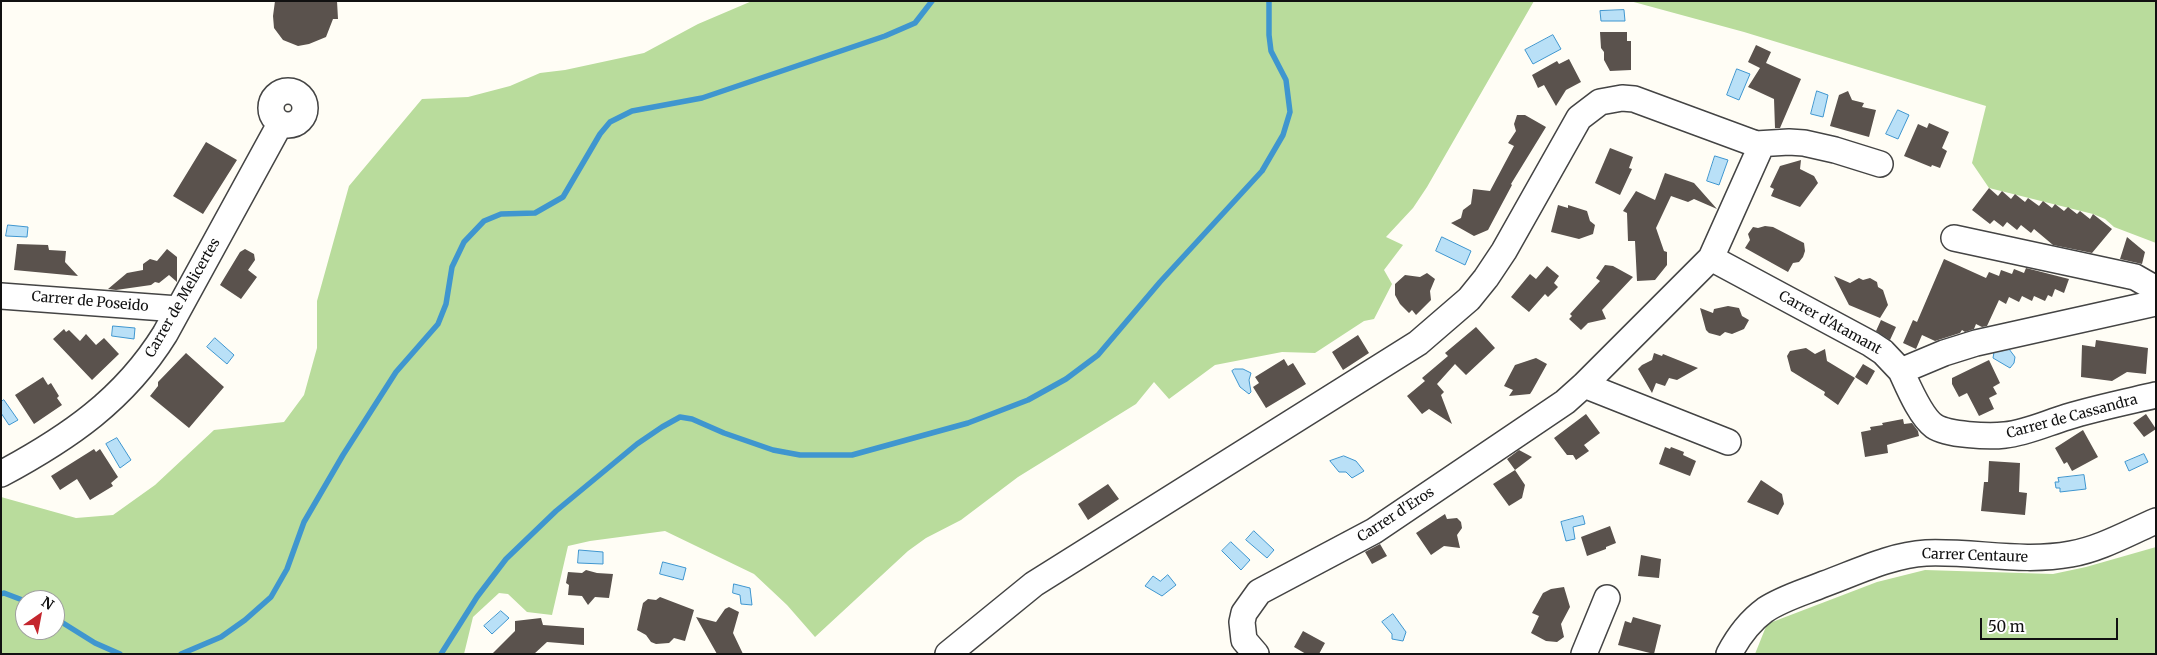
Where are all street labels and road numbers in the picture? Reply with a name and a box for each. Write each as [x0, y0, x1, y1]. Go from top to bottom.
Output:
street label: Carrer de Melicertes [142, 235, 224, 361]
street label: Carrer d'Atamant [1776, 288, 1884, 358]
street label: Carrer de Poseido [31, 289, 149, 315]
street label: Carrer de Cassandra [2005, 391, 2139, 443]
street label: Carrer d'Eros [1355, 484, 1437, 546]
street label: Carrer Centaure [1922, 546, 2028, 566]

